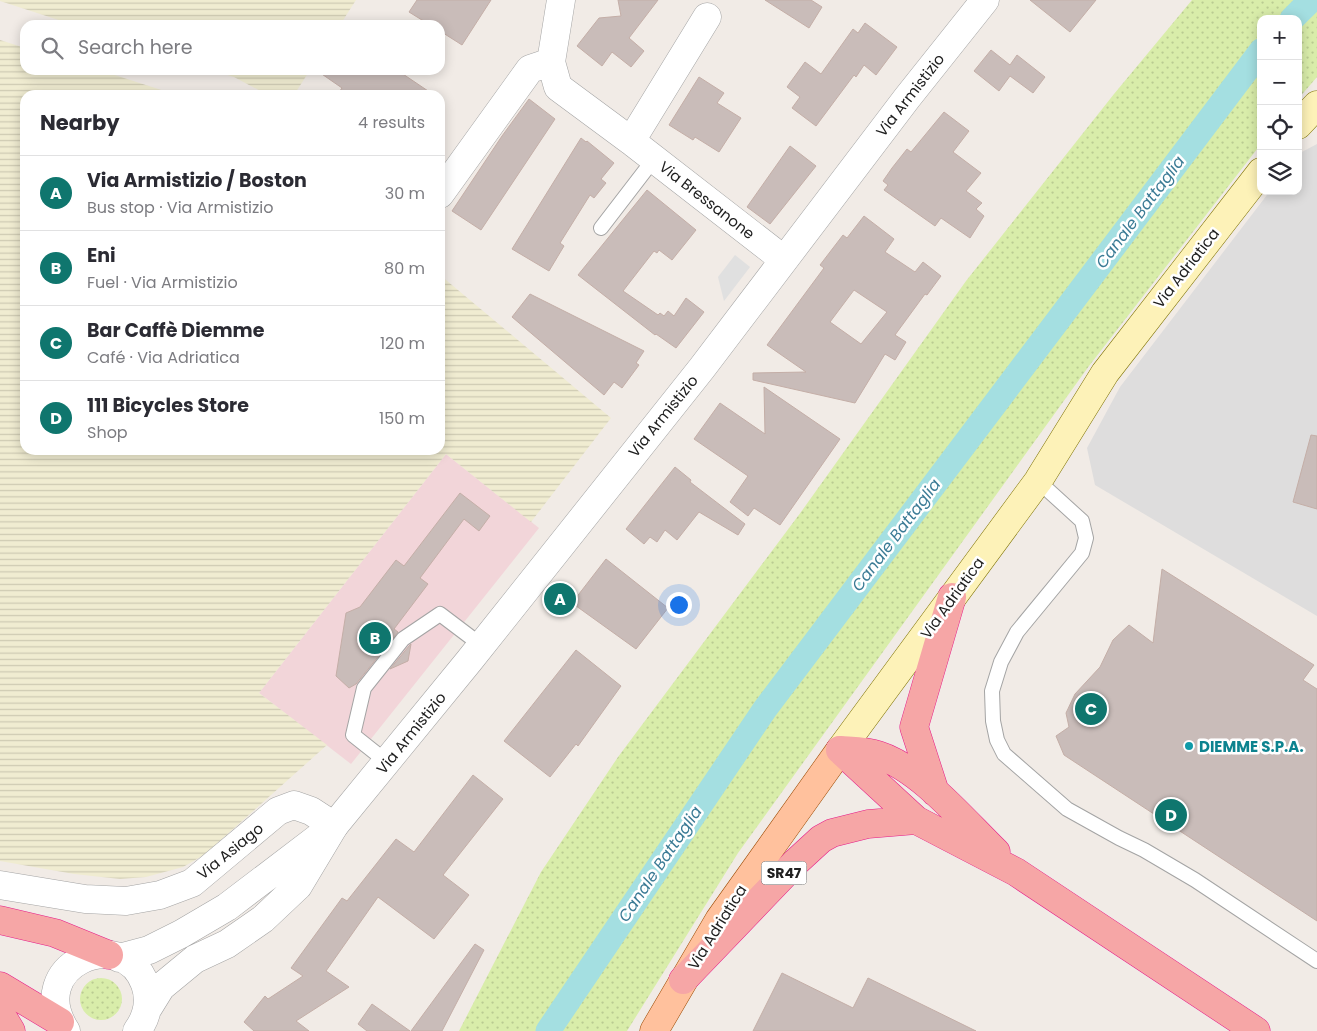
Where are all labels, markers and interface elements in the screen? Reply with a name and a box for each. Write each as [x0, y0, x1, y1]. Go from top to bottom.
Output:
map controls [1257, 15, 1302, 195]
button: + [1257, 15, 1302, 60]
search box [20, 20, 445, 75]
icon: search [38, 34, 66, 62]
text: Search here [78, 34, 192, 61]
street label: Via Armistizio [871, 49, 949, 141]
button: − [1257, 60, 1302, 105]
button: locate [1257, 105, 1302, 150]
text: Nearby [40, 108, 120, 137]
text: 4 results [358, 111, 425, 134]
button: layers [1257, 150, 1302, 195]
water label: Canale Battaglia [1090, 151, 1190, 273]
street label: Via Bressanone [655, 156, 759, 244]
text: Via Armistizio / Boston [87, 167, 307, 194]
text: A [50, 182, 62, 205]
text: 30 m [385, 182, 425, 205]
text: Bus stop · Via Armistizio [87, 196, 273, 219]
street label: Via Adriatica [1148, 224, 1224, 312]
text: Eni [87, 242, 116, 269]
text: B [51, 257, 61, 280]
text: 80 m [384, 257, 425, 280]
text: Fuel · Via Armistizio [87, 271, 238, 294]
text: Bar Caffè Diemme [87, 317, 264, 344]
text: C [50, 332, 62, 355]
text: 120 m [380, 332, 425, 355]
text: Café · Via Adriatica [87, 346, 240, 369]
street label: Via Armistizio [623, 371, 703, 461]
text: 111 Bicycles Store [87, 392, 249, 419]
text: D [50, 407, 62, 430]
text: 150 m [379, 407, 425, 430]
text: Shop [87, 421, 128, 444]
water label: Canale Battaglia [846, 474, 946, 596]
street label: Via Adriatica [915, 553, 989, 643]
pin: A [544, 580, 576, 618]
your location [666, 592, 692, 618]
pin: B [359, 619, 391, 657]
street label: Via Armistizio [371, 688, 451, 778]
pin: C [1075, 690, 1107, 728]
place label: DIEMME S.P.A. [1199, 736, 1304, 757]
marker: DIEMME S.P.A. [1183, 740, 1195, 752]
pin: D [1155, 796, 1187, 834]
water label: Canale Battaglia [613, 801, 708, 927]
street label: Via Asiago [193, 818, 267, 884]
road number: SR47 [762, 861, 806, 884]
street label: Via Adriatica [683, 881, 751, 973]

